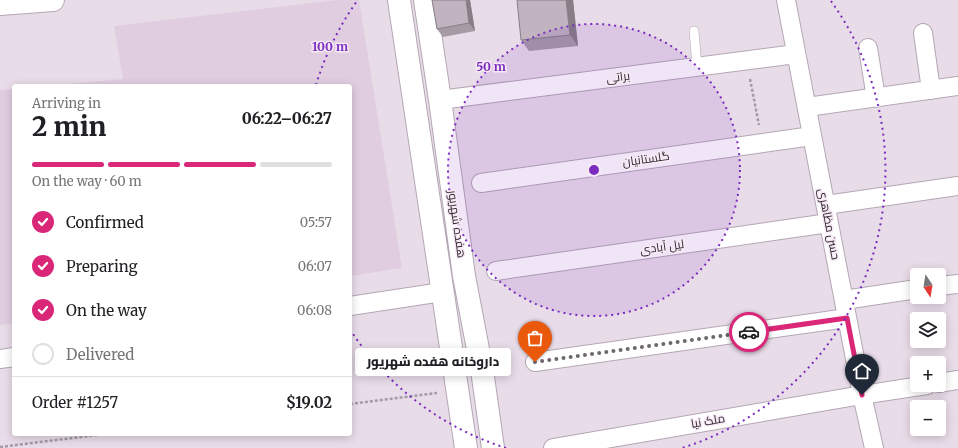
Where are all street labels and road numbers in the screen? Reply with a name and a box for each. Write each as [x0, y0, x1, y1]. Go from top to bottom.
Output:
street label: براتی [605, 68, 631, 85]
street label: گلستانیان [621, 148, 670, 169]
street label: حسن مظاهری [815, 187, 844, 261]
street label: هفده شهریور [445, 188, 470, 259]
street label: لیل آبادی [639, 236, 685, 257]
street label: ملک نیا [690, 410, 726, 431]

